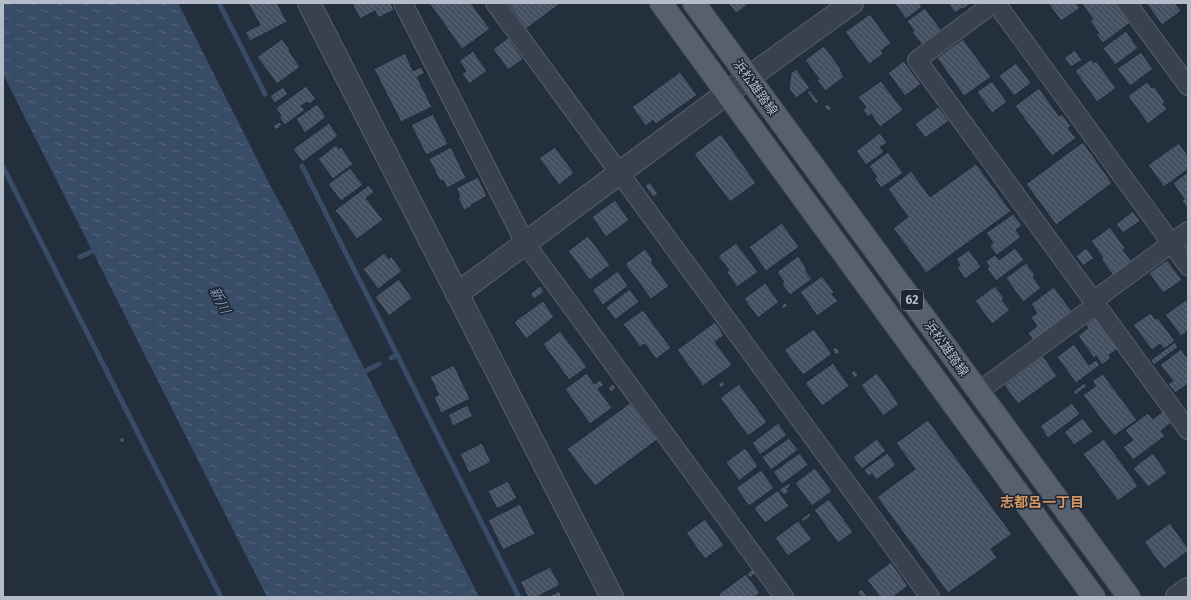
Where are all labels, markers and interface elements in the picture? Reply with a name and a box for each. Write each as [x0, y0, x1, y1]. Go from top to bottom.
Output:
street label: 浜松雄踏線 [730, 57, 781, 118]
water label: 新川 [206, 284, 234, 318]
road number: 62 [901, 290, 923, 310]
street label: 浜松雄踏線 [921, 318, 972, 379]
district label: 志都呂一丁目 [1000, 494, 1084, 511]

